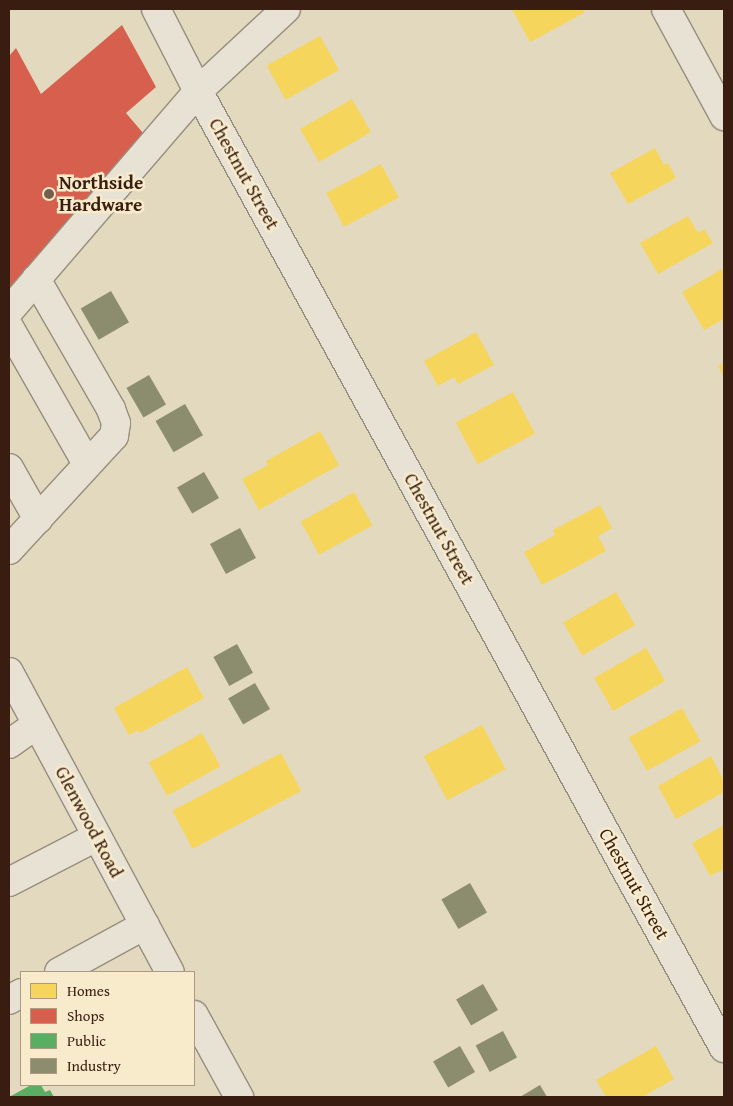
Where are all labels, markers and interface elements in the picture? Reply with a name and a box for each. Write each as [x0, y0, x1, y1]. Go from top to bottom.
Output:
street label: Chestnut Street [204, 114, 284, 234]
place label: Northside Hardware [59, 172, 143, 216]
marker: Northside Hardware [43, 188, 55, 200]
street label: Chestnut Street [399, 469, 479, 589]
street label: Glenwood Road [50, 762, 128, 882]
street label: Chestnut Street [594, 824, 674, 944]
legend [20, 971, 195, 1086]
text: Homes [67, 980, 110, 1001]
text: Shops [67, 1005, 104, 1026]
text: Public [67, 1030, 106, 1051]
text: Industry [67, 1055, 121, 1076]

